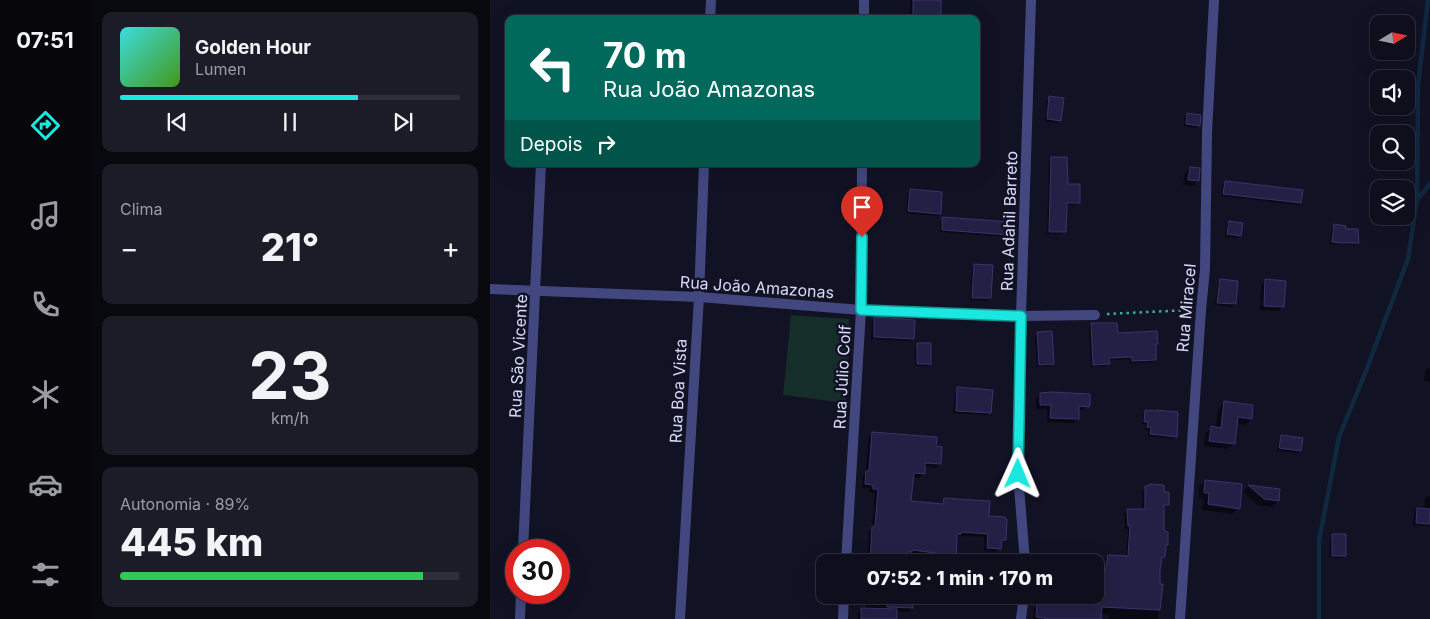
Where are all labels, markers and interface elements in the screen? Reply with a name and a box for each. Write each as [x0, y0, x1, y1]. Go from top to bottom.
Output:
north arrow [1370, 15, 1415, 60]
map controls [1370, 15, 1415, 225]
text: 07:51 [16, 27, 74, 53]
text: 70 m [603, 34, 687, 76]
icon: left [520, 35, 585, 100]
text: Golden Hour [195, 36, 311, 59]
text: Lumen [195, 59, 246, 79]
button: sound [1370, 70, 1415, 115]
text: Rua João Amazonas [603, 76, 815, 102]
icon: directions [28, 108, 63, 143]
icon: previous [163, 108, 191, 136]
icon: pause [276, 108, 304, 136]
icon: next [389, 108, 417, 136]
button: search [1370, 125, 1415, 170]
icon: right [592, 130, 620, 158]
text: Depois [520, 133, 582, 156]
street label: Rua Adahil Barreto [997, 151, 1021, 291]
button: layers [1370, 180, 1415, 225]
pin [841, 186, 883, 237]
icon: arrive [848, 193, 876, 221]
icon: music [28, 198, 63, 233]
text: Clima [120, 199, 162, 219]
text: 21° [261, 224, 319, 270]
text: − [120, 231, 139, 265]
text: + [441, 231, 460, 265]
street label: Rua Miracel [1172, 263, 1200, 353]
street label: Rua João Amazonas [679, 272, 835, 302]
icon: phone [28, 287, 63, 322]
street label: Rua São Vicente [505, 294, 531, 418]
street label: Rua Júlio Colf [829, 324, 855, 430]
text: 23 [249, 336, 331, 415]
street label: Rua Boa Vista [665, 338, 691, 444]
icon: climate [28, 377, 63, 412]
text: km/h [271, 408, 309, 428]
position arrow [991, 447, 1043, 499]
icon: car [28, 467, 63, 502]
text: Autonomia · 89% [120, 494, 250, 514]
text: 445 km [120, 519, 263, 565]
speed limit sign: 30 [505, 539, 570, 604]
icon: filters [28, 557, 63, 592]
text: 07:52 · 1 min · 170 m [867, 567, 1053, 590]

